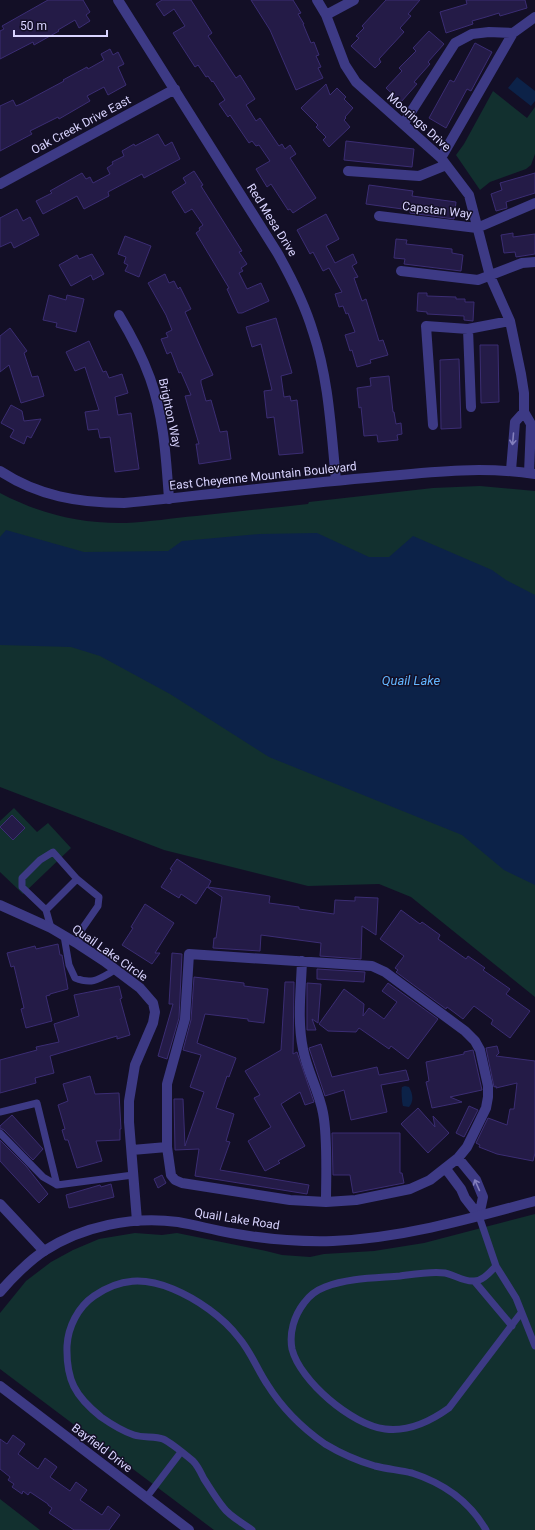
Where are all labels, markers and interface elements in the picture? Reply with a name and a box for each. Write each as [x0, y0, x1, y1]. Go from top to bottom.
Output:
scale bar [14, 12, 107, 38]
text: 50 m [20, 19, 47, 33]
street label: Moorings Drive [384, 90, 454, 154]
street label: Oak Creek Drive East [29, 93, 133, 157]
street label: Red Mesa Drive [244, 181, 300, 259]
street label: Capstan Way [401, 199, 473, 221]
street label: Brighton Way [156, 377, 184, 449]
one-way arrow [510, 432, 517, 445]
street label: East Cheyenne Mountain Boulevard [169, 459, 357, 493]
water label: Quail Lake [382, 673, 441, 688]
street label: Quail Lake Circle [70, 922, 150, 984]
one-way arrow [473, 1179, 480, 1191]
street label: Quail Lake Road [193, 1205, 281, 1233]
street label: Bayfield Drive [69, 1421, 135, 1475]

